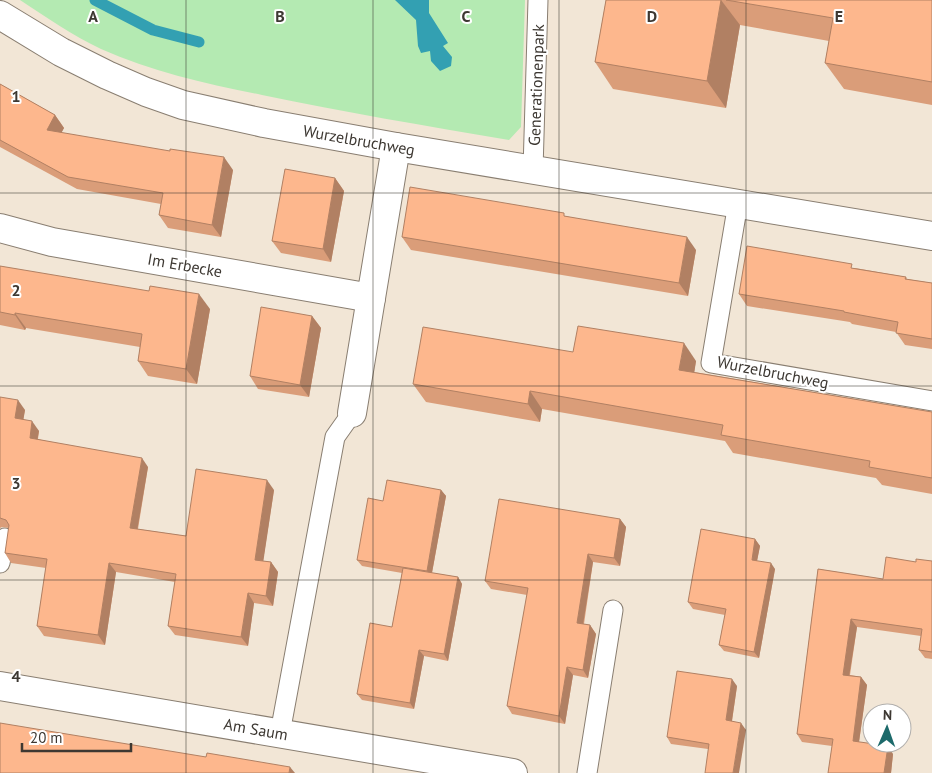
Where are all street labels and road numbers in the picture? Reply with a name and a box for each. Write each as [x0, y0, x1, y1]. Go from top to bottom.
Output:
street label: Generationenpark [524, 23, 548, 146]
street label: Wurzelbruchweg [302, 120, 416, 160]
street label: Im Erbecke [146, 249, 224, 281]
street label: Wurzelbruchweg [716, 351, 830, 393]
street label: Am Saum [222, 714, 290, 744]

